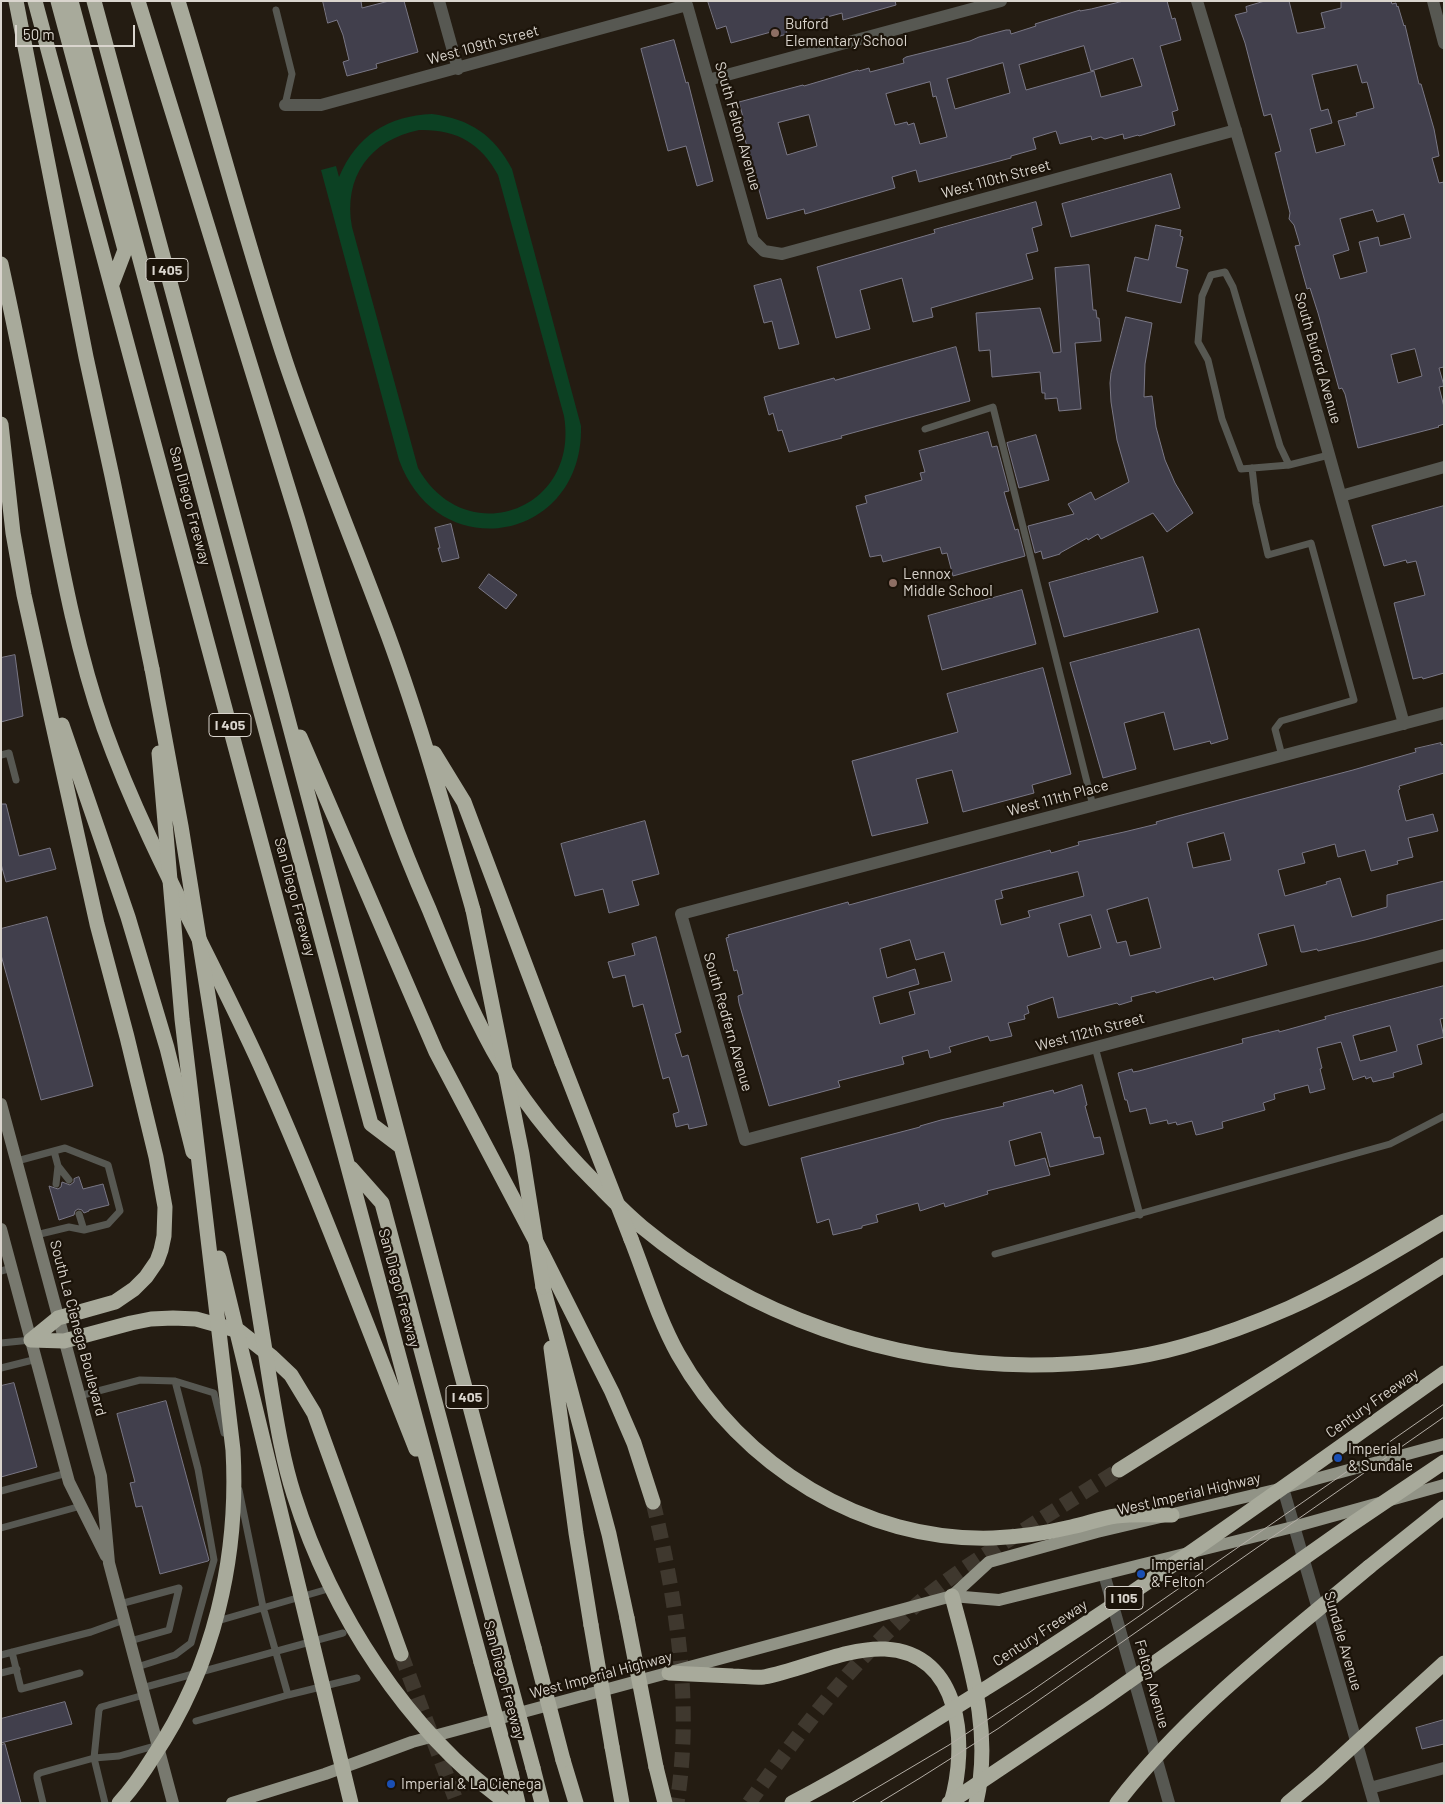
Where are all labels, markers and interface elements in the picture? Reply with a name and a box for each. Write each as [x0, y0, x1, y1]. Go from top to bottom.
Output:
scale bar [18, 15, 138, 47]
place label: Buford Elementary School [785, 15, 907, 50]
street label: West 109th Street [425, 21, 541, 69]
text: 50 m [23, 25, 55, 43]
marker: Buford Elementary School [769, 27, 781, 39]
street label: South Felton Avenue [711, 60, 765, 192]
street label: West 110th Street [939, 156, 1053, 202]
road number: I 405 [146, 258, 188, 282]
street label: South Buford Avenue [1291, 290, 1345, 426]
street label: San Diego Freeway [165, 445, 215, 567]
place label: Lennox Middle School [903, 565, 993, 600]
marker: Lennox Middle School [887, 577, 899, 589]
road number: I 405 [209, 714, 251, 736]
street label: West 111th Place [1005, 776, 1111, 820]
street label: San Diego Freeway [270, 836, 320, 958]
street label: South Redfern Avenue [700, 950, 756, 1094]
street label: West 112th Street [1034, 1009, 1146, 1055]
street label: San Diego Freeway [374, 1227, 424, 1349]
street label: South La Cienega Boulevard [46, 1238, 110, 1418]
street label: Century Freeway [1322, 1364, 1422, 1442]
road number: I 405 [446, 1385, 488, 1408]
place label: Imperial & Sundale [1348, 1440, 1413, 1475]
marker: Imperial & Sundale [1332, 1452, 1344, 1464]
street label: West Imperial Highway [1116, 1469, 1262, 1519]
place label: Imperial & Felton [1151, 1556, 1205, 1591]
marker: Imperial & Felton [1135, 1568, 1147, 1580]
road number: I 105 [1105, 1586, 1143, 1610]
street label: Sundale Avenue [1320, 1589, 1366, 1693]
street label: Century Freeway [989, 1596, 1091, 1670]
street label: San Diego Freeway [479, 1619, 529, 1741]
street label: Felton Avenue [1131, 1638, 1173, 1730]
street label: West Imperial Highway [528, 1647, 674, 1703]
place label: Imperial & La Cienega [401, 1775, 542, 1793]
marker: Imperial & La Cienega [385, 1778, 397, 1790]

